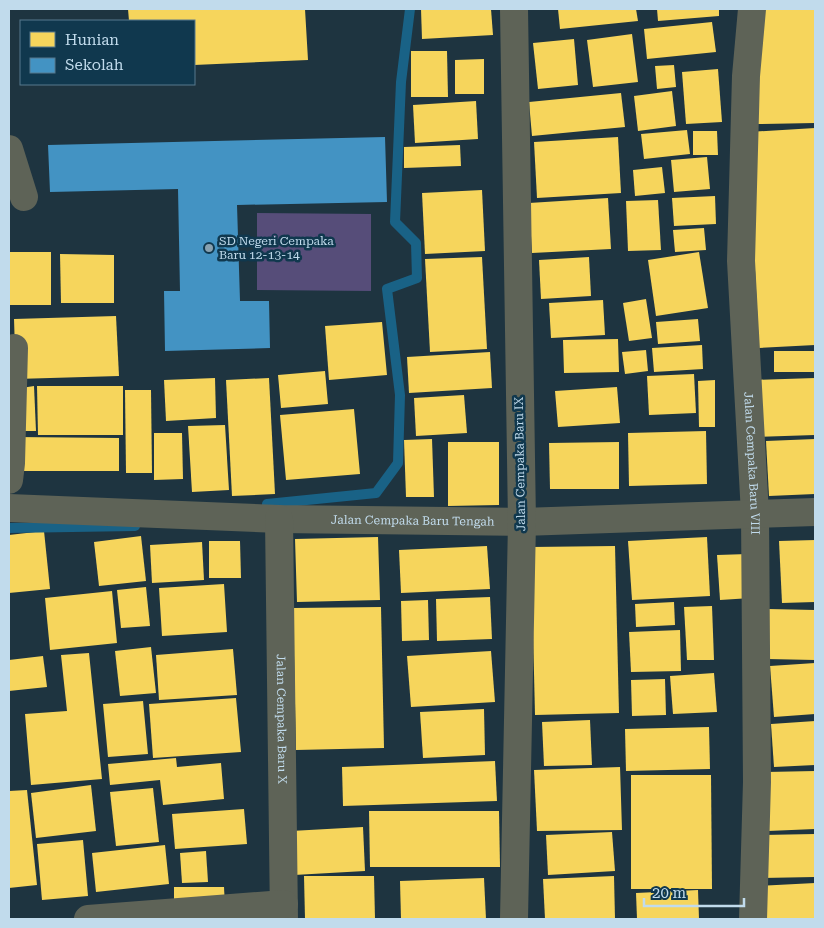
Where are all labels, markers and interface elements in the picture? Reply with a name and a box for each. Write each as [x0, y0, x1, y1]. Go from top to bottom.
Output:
legend [20, 20, 195, 85]
text: Hunian [65, 31, 119, 49]
text: Sekolah [65, 56, 124, 74]
place label: SD Negeri Cempaka Baru 12-13-14 [219, 234, 334, 262]
marker: SD Negeri Cempaka Baru 12-13-14 [203, 242, 215, 254]
street label: Jalan Cempaka Baru VIII [741, 391, 762, 535]
street label: Jalan Cempaka Baru IX [512, 397, 528, 531]
street label: Jalan Cempaka Baru Tengah [331, 513, 495, 529]
street label: Jalan Cempaka Baru X [274, 654, 289, 784]
scale bar [644, 876, 744, 908]
text: 20 m [652, 884, 687, 902]

